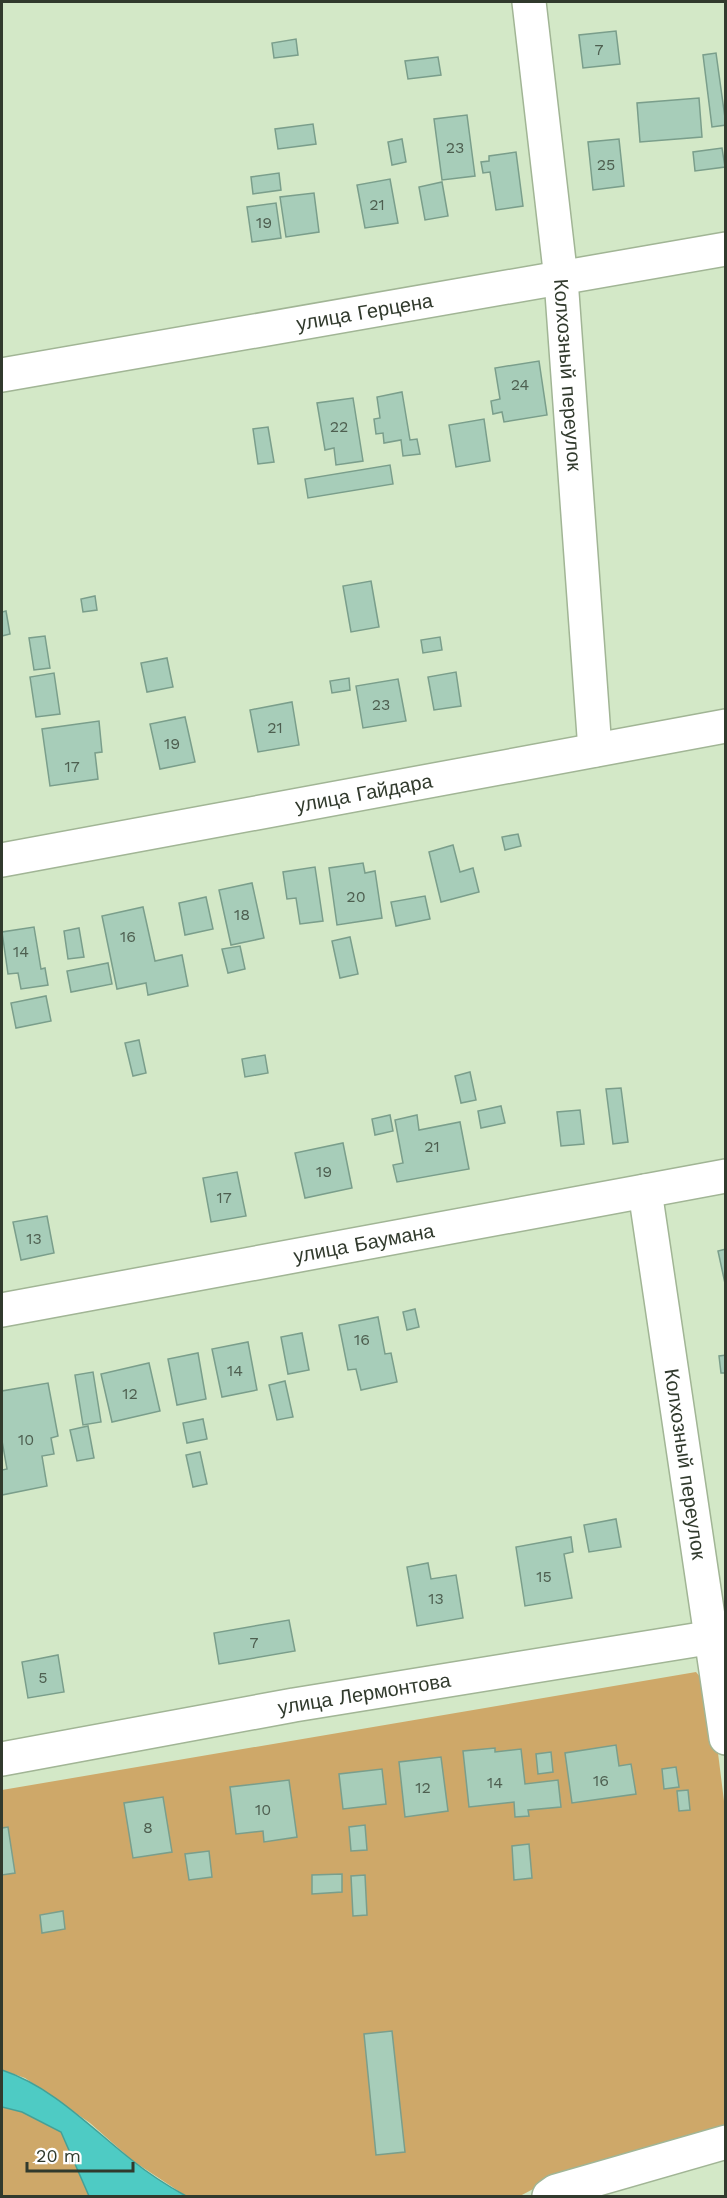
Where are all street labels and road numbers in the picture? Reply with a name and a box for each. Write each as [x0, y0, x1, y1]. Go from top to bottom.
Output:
street label: Колхозный переулок [549, 278, 587, 472]
street label: улица Герцена [294, 288, 436, 336]
street label: улица Гайдара [293, 768, 435, 817]
street label: улица Баумана [292, 1218, 437, 1268]
street label: Колхозный переулок [659, 1367, 711, 1561]
street label: улица Лермонтова [276, 1668, 453, 1720]

